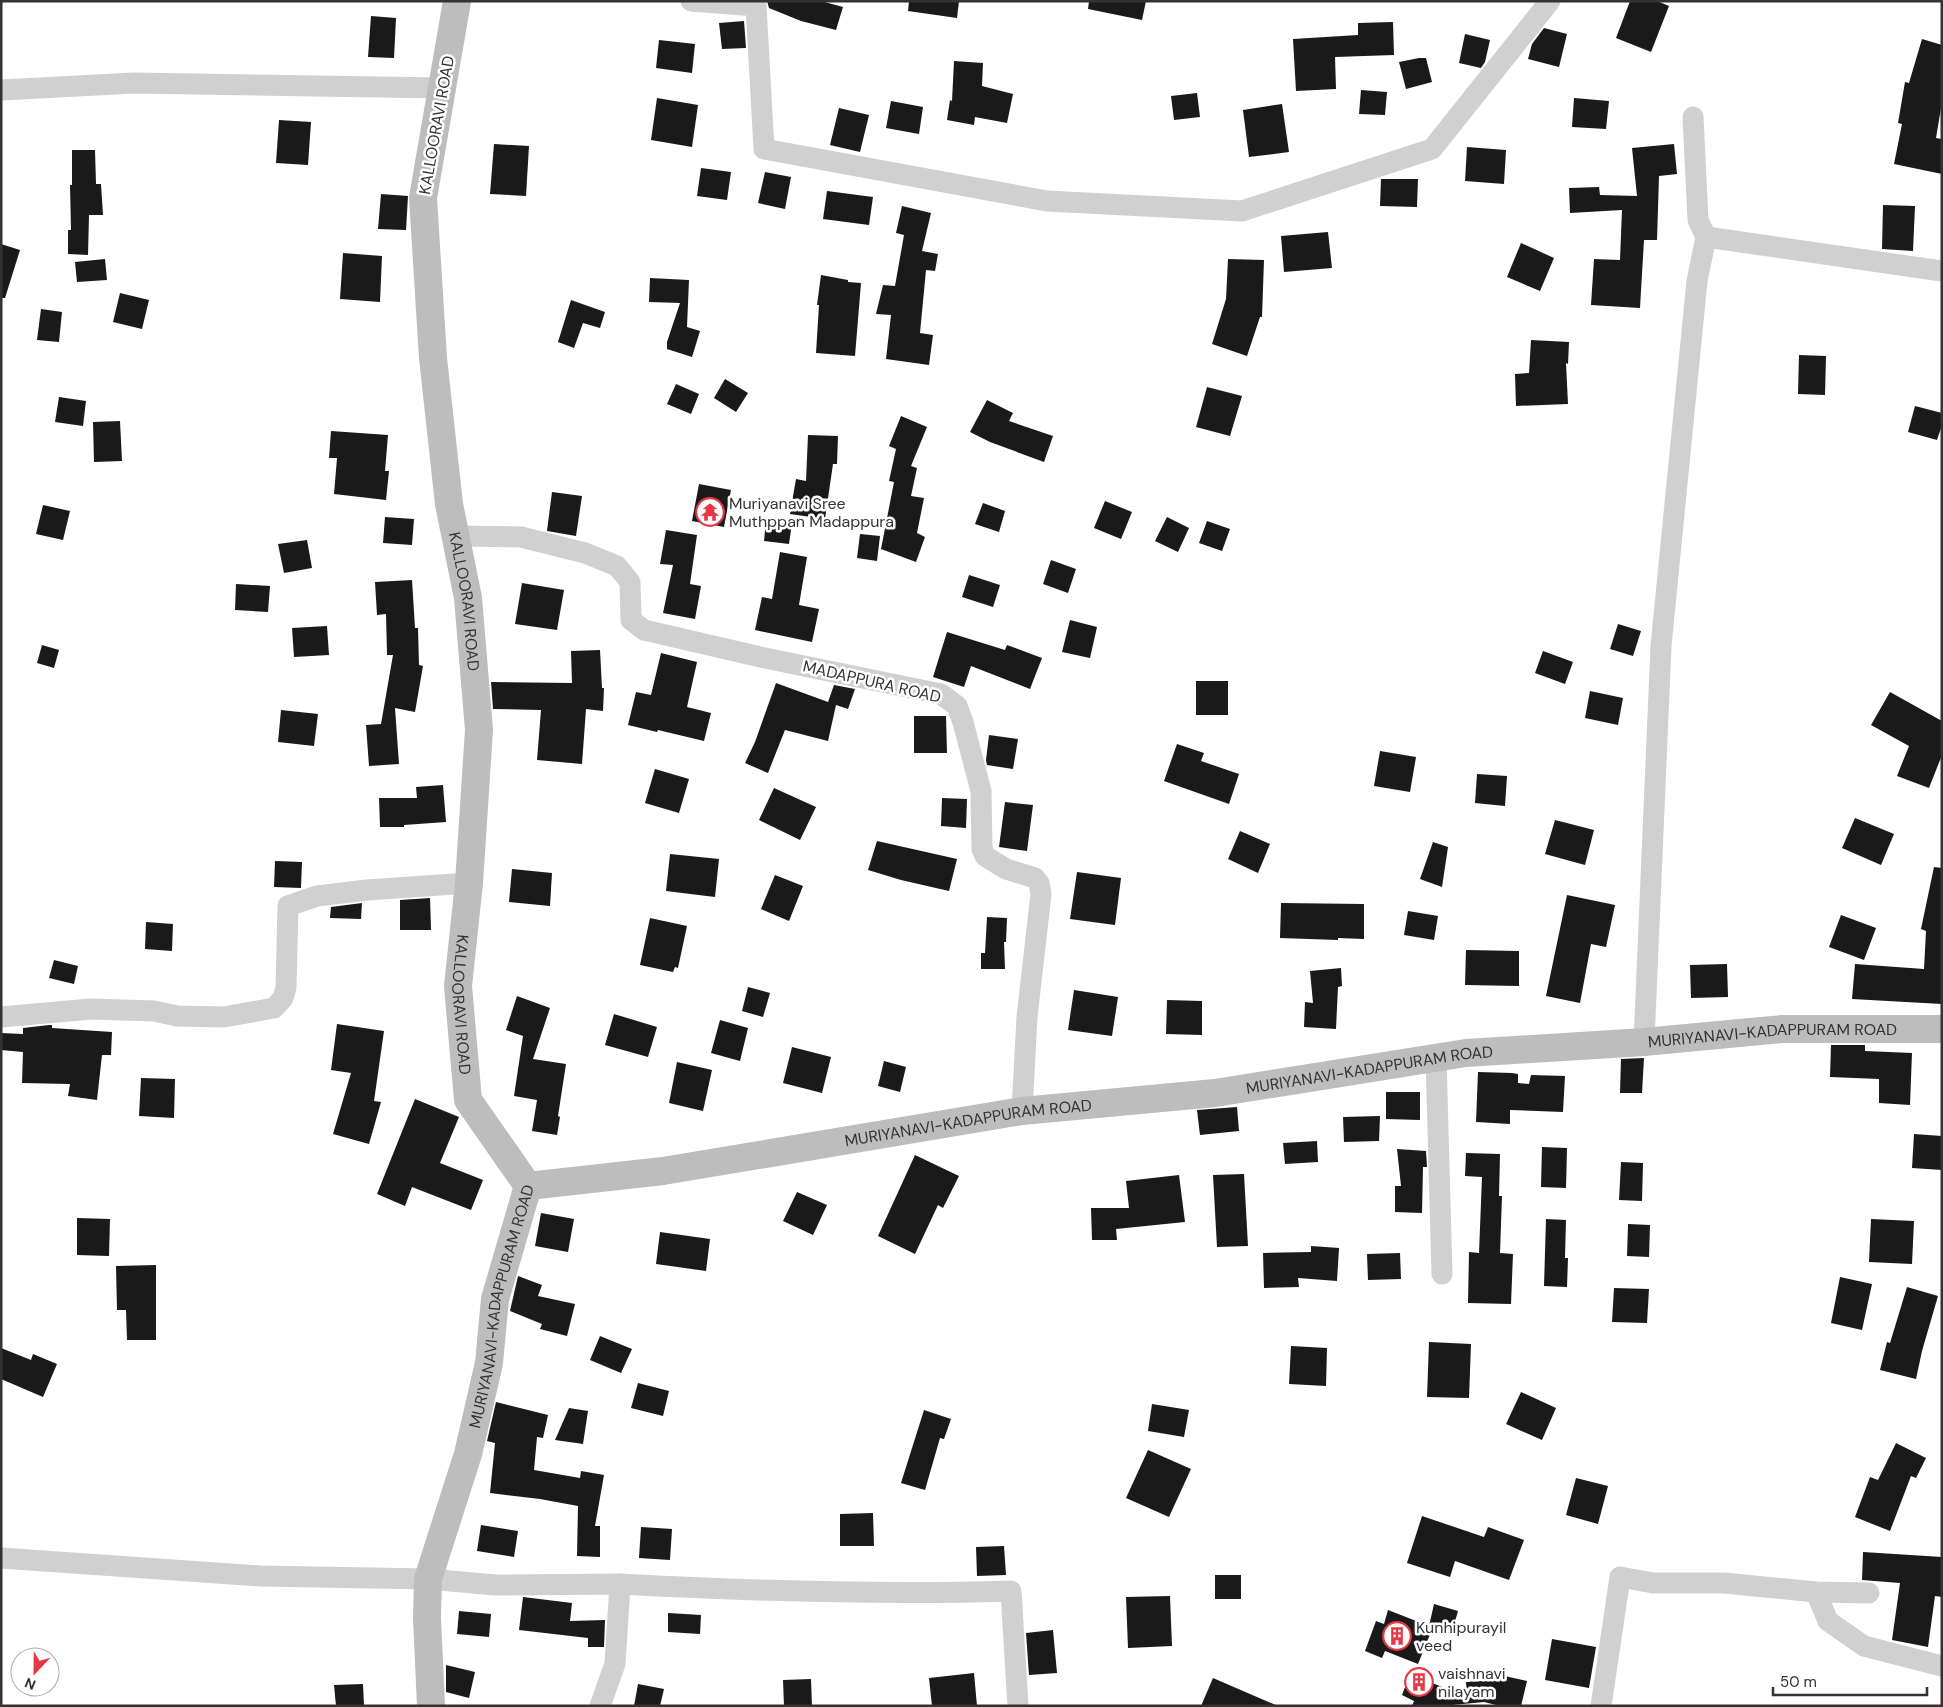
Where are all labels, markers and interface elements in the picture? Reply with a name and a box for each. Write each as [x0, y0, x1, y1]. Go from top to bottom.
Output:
street label: KALLOORAVI ROAD [414, 54, 459, 196]
place label: Muriyanavi Sree Muthppan Madappura [729, 493, 894, 532]
temple icon: Muriyanavi Sree Muthppan Madappura [695, 497, 725, 527]
street label: KALLOORAVI ROAD [444, 530, 484, 672]
street label: MADAPPURA ROAD [801, 655, 943, 708]
street label: KALLOORAVI ROAD [447, 933, 476, 1076]
street label: MURIYANAVI-KADAPPURAM ROAD [1647, 1019, 1897, 1053]
street label: MURIYANAVI-KADAPPURAM ROAD [1245, 1041, 1494, 1099]
street label: MURIYANAVI-KADAPPURAM ROAD [843, 1095, 1093, 1151]
street label: MURIYANAVI-KADAPPURAM ROAD [464, 1182, 539, 1430]
place label: Kunhipurayil veed [1416, 1617, 1506, 1656]
building icon: Kunhipurayil veed [1382, 1621, 1412, 1651]
north arrow [10, 1647, 60, 1697]
place label: vaishnavi nilayam [1438, 1663, 1506, 1702]
scale bar [1773, 1664, 1927, 1696]
building icon: vaishnavi nilayam [1404, 1667, 1434, 1697]
text: 50 m [1780, 1672, 1817, 1692]
text: N [22, 1674, 38, 1694]

